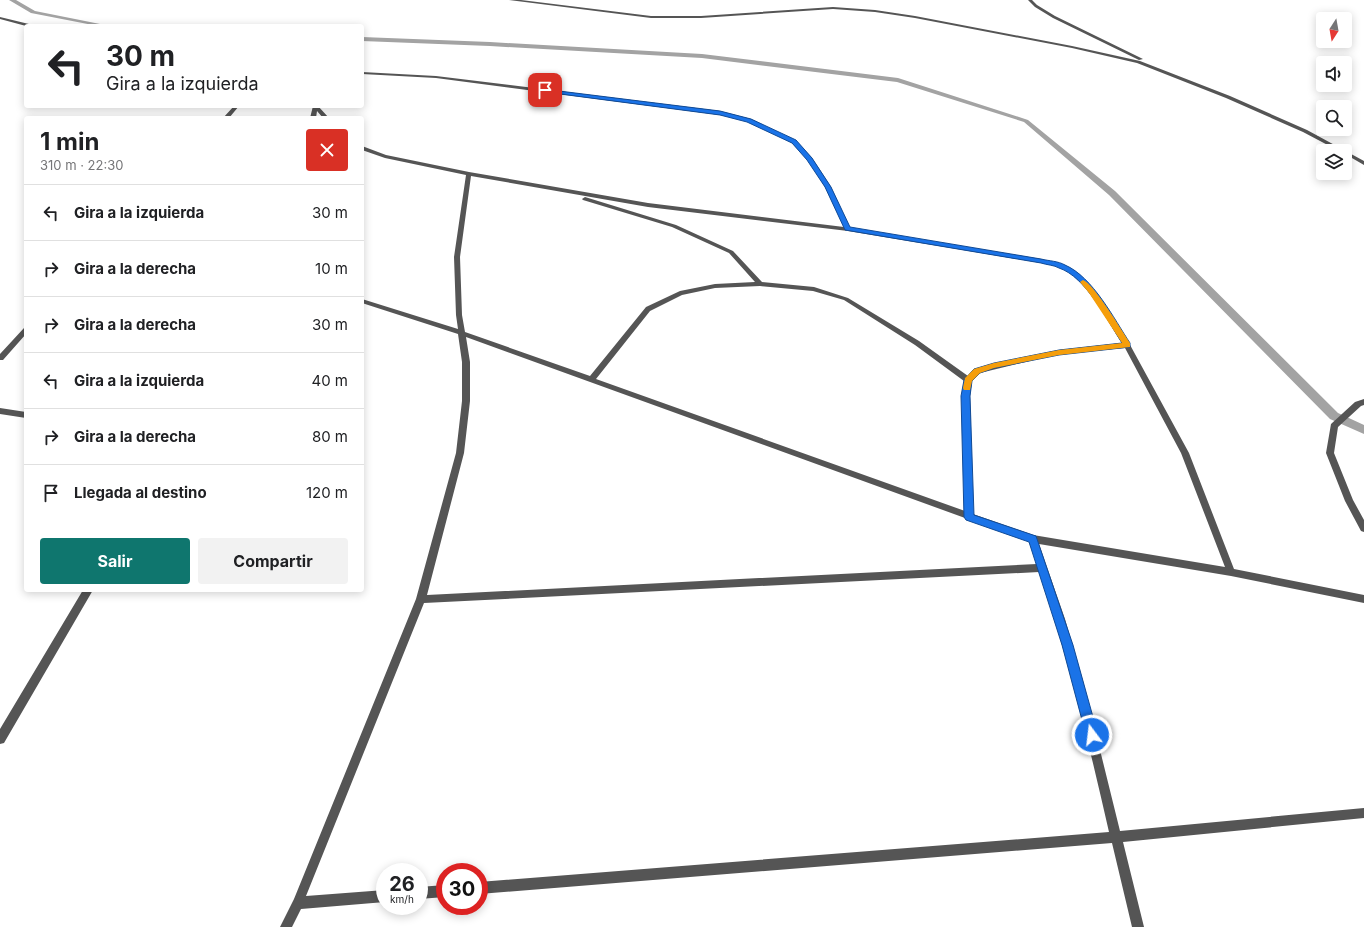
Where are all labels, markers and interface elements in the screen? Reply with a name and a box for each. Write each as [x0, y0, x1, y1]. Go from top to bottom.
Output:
north arrow [1316, 12, 1352, 48]
map controls [1316, 12, 1352, 180]
text: 30 m [106, 39, 175, 73]
icon: left [40, 40, 92, 92]
button: sound [1316, 56, 1352, 92]
text: Gira a la izquierda [106, 73, 259, 94]
pin [528, 73, 562, 107]
icon: arrive [534, 79, 556, 101]
button: search [1316, 100, 1352, 136]
text: 1 min [40, 127, 99, 156]
button: close [306, 129, 348, 171]
button: layers [1316, 144, 1352, 180]
text: 310 m · 22:30 [40, 157, 123, 173]
icon: left [40, 202, 62, 224]
text: Gira a la izquierda [74, 203, 204, 222]
text: 30 m [312, 203, 348, 222]
icon: right [40, 258, 62, 280]
text: Gira a la derecha [74, 259, 196, 278]
text: 10 m [315, 259, 348, 278]
icon: right [40, 314, 62, 336]
text: Gira a la derecha [74, 315, 196, 334]
text: 30 m [312, 315, 348, 334]
icon: left [40, 370, 62, 392]
text: Gira a la izquierda [74, 371, 204, 390]
text: 40 m [311, 371, 348, 390]
icon: right [40, 426, 62, 448]
text: Gira a la derecha [74, 427, 196, 446]
text: 80 m [312, 427, 348, 446]
icon: arrive [40, 482, 62, 504]
text: Llegada al destino [74, 483, 207, 502]
text: 120 m [306, 483, 348, 502]
button: Salir [40, 538, 190, 584]
button: Compartir [198, 538, 348, 584]
position arrow [1071, 714, 1113, 756]
speed limit sign: 30 [436, 863, 488, 915]
text: 26 [389, 872, 415, 896]
text: km/h [390, 893, 414, 905]

